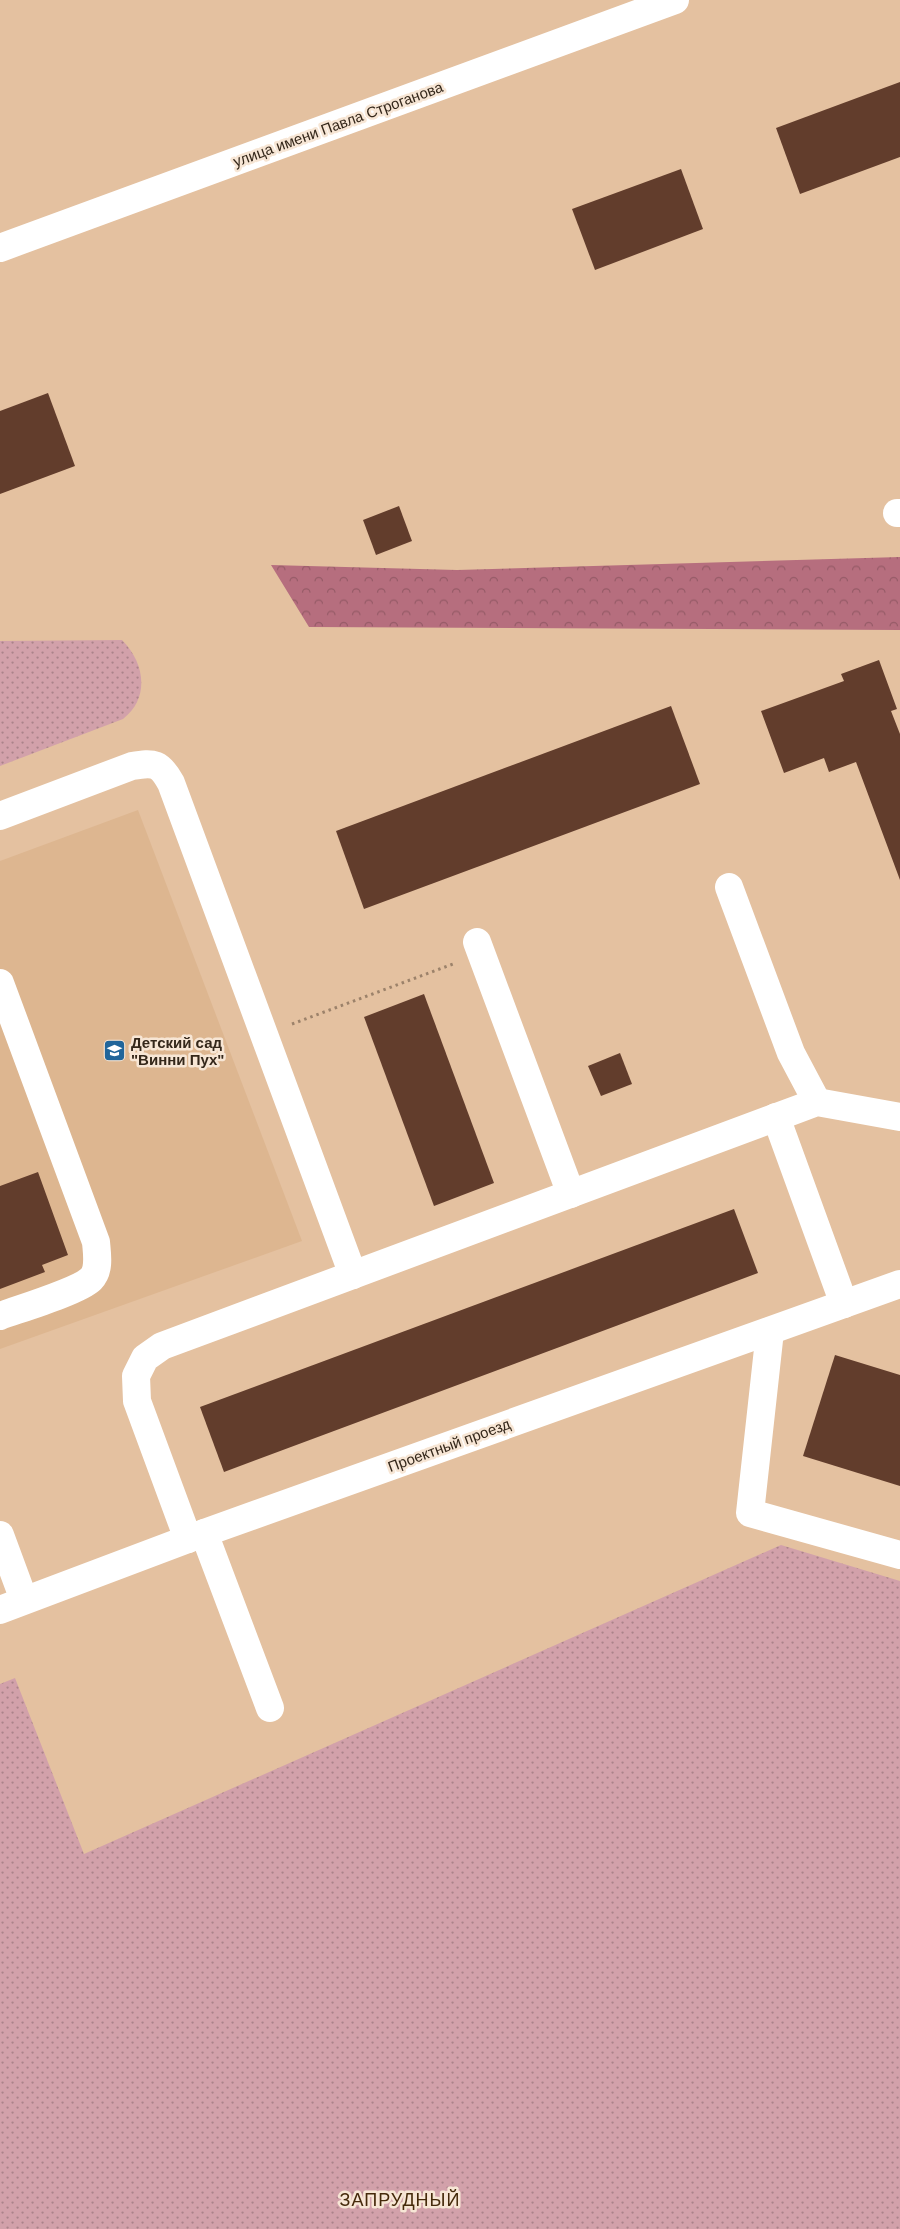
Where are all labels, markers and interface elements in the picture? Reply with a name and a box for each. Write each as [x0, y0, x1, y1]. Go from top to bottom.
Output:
street label: улица имени Павла Строганова [231, 78, 446, 170]
place label: Детский сад "Винни Пух" [131, 1034, 224, 1068]
school or university icon: Детский сад "Винни Пух" [103, 1039, 127, 1063]
street label: Проектный проезд [385, 1415, 513, 1475]
district label: ЗАПРУДНЫЙ [340, 2189, 460, 2210]

